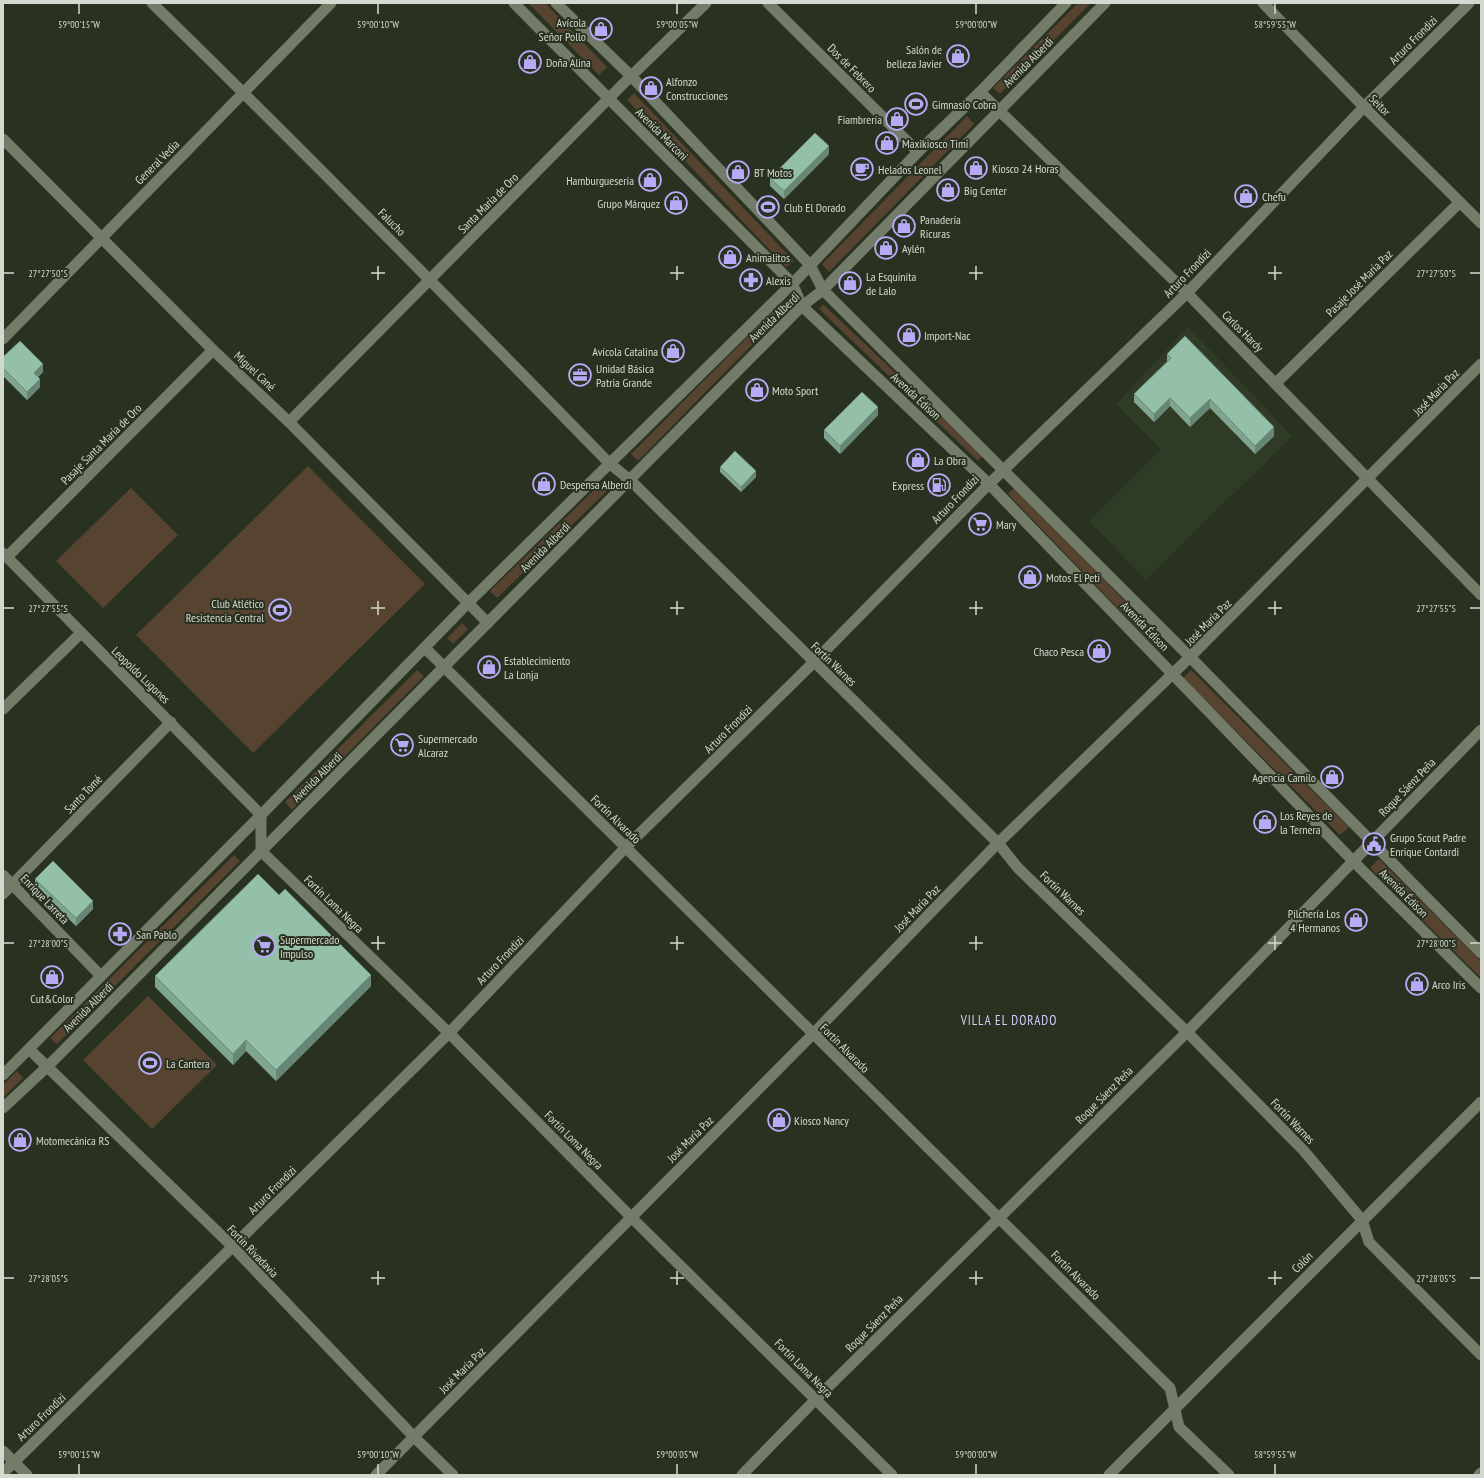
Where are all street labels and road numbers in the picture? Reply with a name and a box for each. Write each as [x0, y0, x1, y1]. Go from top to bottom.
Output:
street label: Arturo Frondizi [1386, 13, 1440, 67]
street label: Avenida Alberdi [1000, 34, 1056, 90]
street label: Dos de Febrero [825, 41, 879, 95]
street label: Seitor [1366, 91, 1394, 119]
street label: Avenida Marconi [633, 105, 691, 163]
street label: General Vedia [132, 136, 183, 187]
street label: Santa María de Oro [455, 170, 521, 236]
street label: Falucho [375, 205, 409, 239]
street label: Arturo Frondizi [1160, 245, 1214, 301]
street label: Pasaje José María Paz [1322, 246, 1396, 320]
street label: Avenida Alberdi [746, 289, 802, 345]
street label: Carlos Hardy [1219, 307, 1267, 355]
street label: Miguel Cané [231, 348, 279, 394]
street label: José María Paz [1409, 365, 1462, 419]
street label: Avenida Édison [888, 369, 944, 423]
street label: Pasaje Santa María de Oro [57, 400, 145, 488]
street label: Arturo Frondizi [928, 471, 982, 527]
street label: Avenida Alberdi [517, 519, 573, 575]
street label: José María Paz [1181, 596, 1234, 649]
street label: Avenida Édison [1118, 598, 1172, 654]
street label: Fortín Warnes [808, 639, 860, 689]
street label: Leopoldo Lugones [109, 643, 173, 707]
street label: Arturo Frondizi [701, 702, 755, 756]
street label: Avenida Alberdi [289, 749, 345, 805]
street label: Roque Sáenz Peña [1375, 755, 1439, 819]
street label: Santo Tomé [61, 772, 105, 816]
street label: Fortín Alvarado [588, 792, 644, 846]
street label: Avenida Édison [1376, 865, 1432, 921]
street label: Fortín Warnes [1037, 868, 1089, 918]
street label: Enrique Larreta [18, 871, 73, 927]
street label: Fortín Loma Negra [301, 872, 367, 936]
street label: José María Paz [890, 881, 943, 935]
street label: Arturo Frondizi [473, 932, 527, 988]
street label: Avenida Alberdi [60, 979, 116, 1035]
street label: Fortín Alvarado [817, 1020, 873, 1076]
street label: Roque Sáenz Peña [1072, 1063, 1136, 1127]
street label: Fortín Warnes [1268, 1095, 1318, 1147]
street label: Fortín Loma Negra [542, 1108, 607, 1173]
street label: José María Paz [663, 1113, 716, 1166]
street label: Arturo Frondizi [245, 1163, 299, 1217]
street label: Fortín Rivadavia [224, 1222, 282, 1281]
street label: Fortín Alvarado [1048, 1247, 1104, 1303]
street label: Colón [1288, 1248, 1316, 1276]
street label: Roque Sáenz Peña [842, 1291, 906, 1355]
street label: Fortín Loma Negra [772, 1336, 837, 1401]
street label: José María Paz [435, 1344, 488, 1397]
street label: Arturo Frondizi [13, 1390, 69, 1444]

